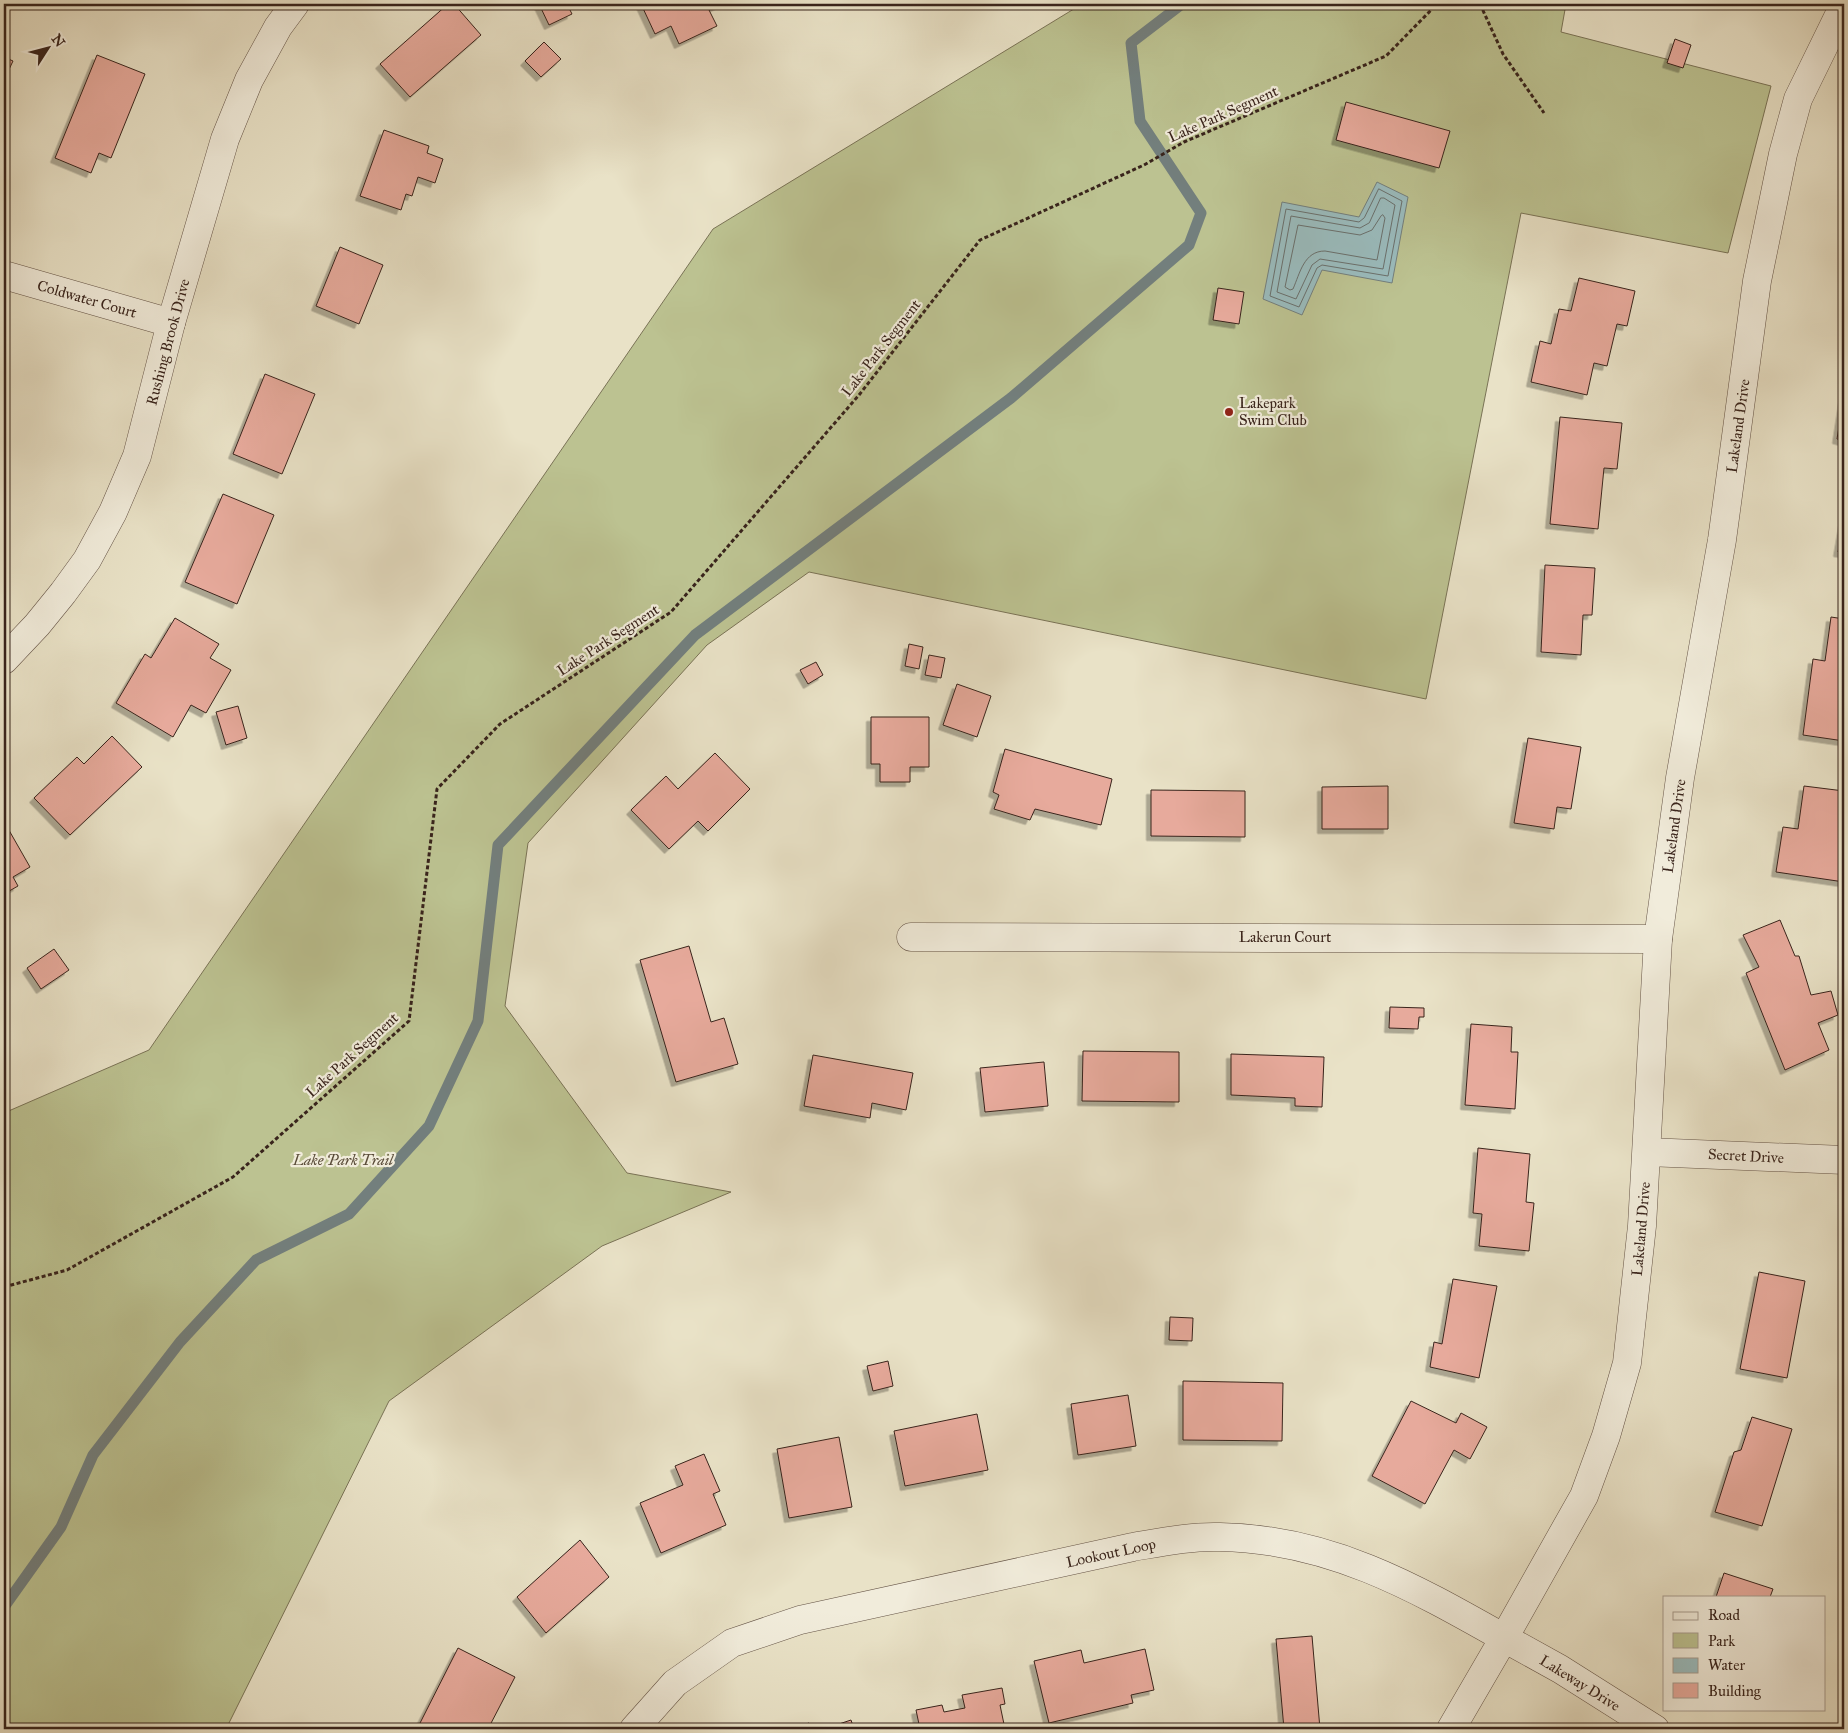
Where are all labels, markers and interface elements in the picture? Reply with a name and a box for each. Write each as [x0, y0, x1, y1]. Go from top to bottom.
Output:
north arrow [22, 22, 72, 72]
text: N [48, 31, 69, 51]
street label: Lake Park Segment [1165, 81, 1281, 146]
street label: Coldwater Court [35, 276, 139, 322]
street label: Rushing Brook Drive [142, 277, 194, 407]
street label: Lake Park Segment [838, 295, 925, 400]
street label: Lakeland Drive [1723, 378, 1753, 474]
place label: Lakepark Swim Club [1239, 394, 1307, 429]
marker: Lakepark Swim Club [1223, 406, 1235, 418]
street label: Lake Park Segment [554, 600, 663, 680]
street label: Lakeland Drive [1659, 778, 1689, 874]
street label: Lakerun Court [1239, 928, 1332, 946]
street label: Lake Park Segment [302, 1008, 402, 1101]
street label: Secret Drive [1707, 1145, 1785, 1167]
park label: Lake Park Trail [292, 1151, 395, 1169]
street label: Lakeland Drive [1628, 1181, 1654, 1277]
street label: Lookout Loop [1064, 1535, 1158, 1571]
legend [1663, 1596, 1826, 1710]
text: Road [1708, 1606, 1740, 1624]
text: Park [1708, 1632, 1735, 1650]
street label: Lakeway Drive [1536, 1651, 1624, 1715]
text: Water [1708, 1656, 1745, 1674]
text: Building [1708, 1682, 1762, 1700]

